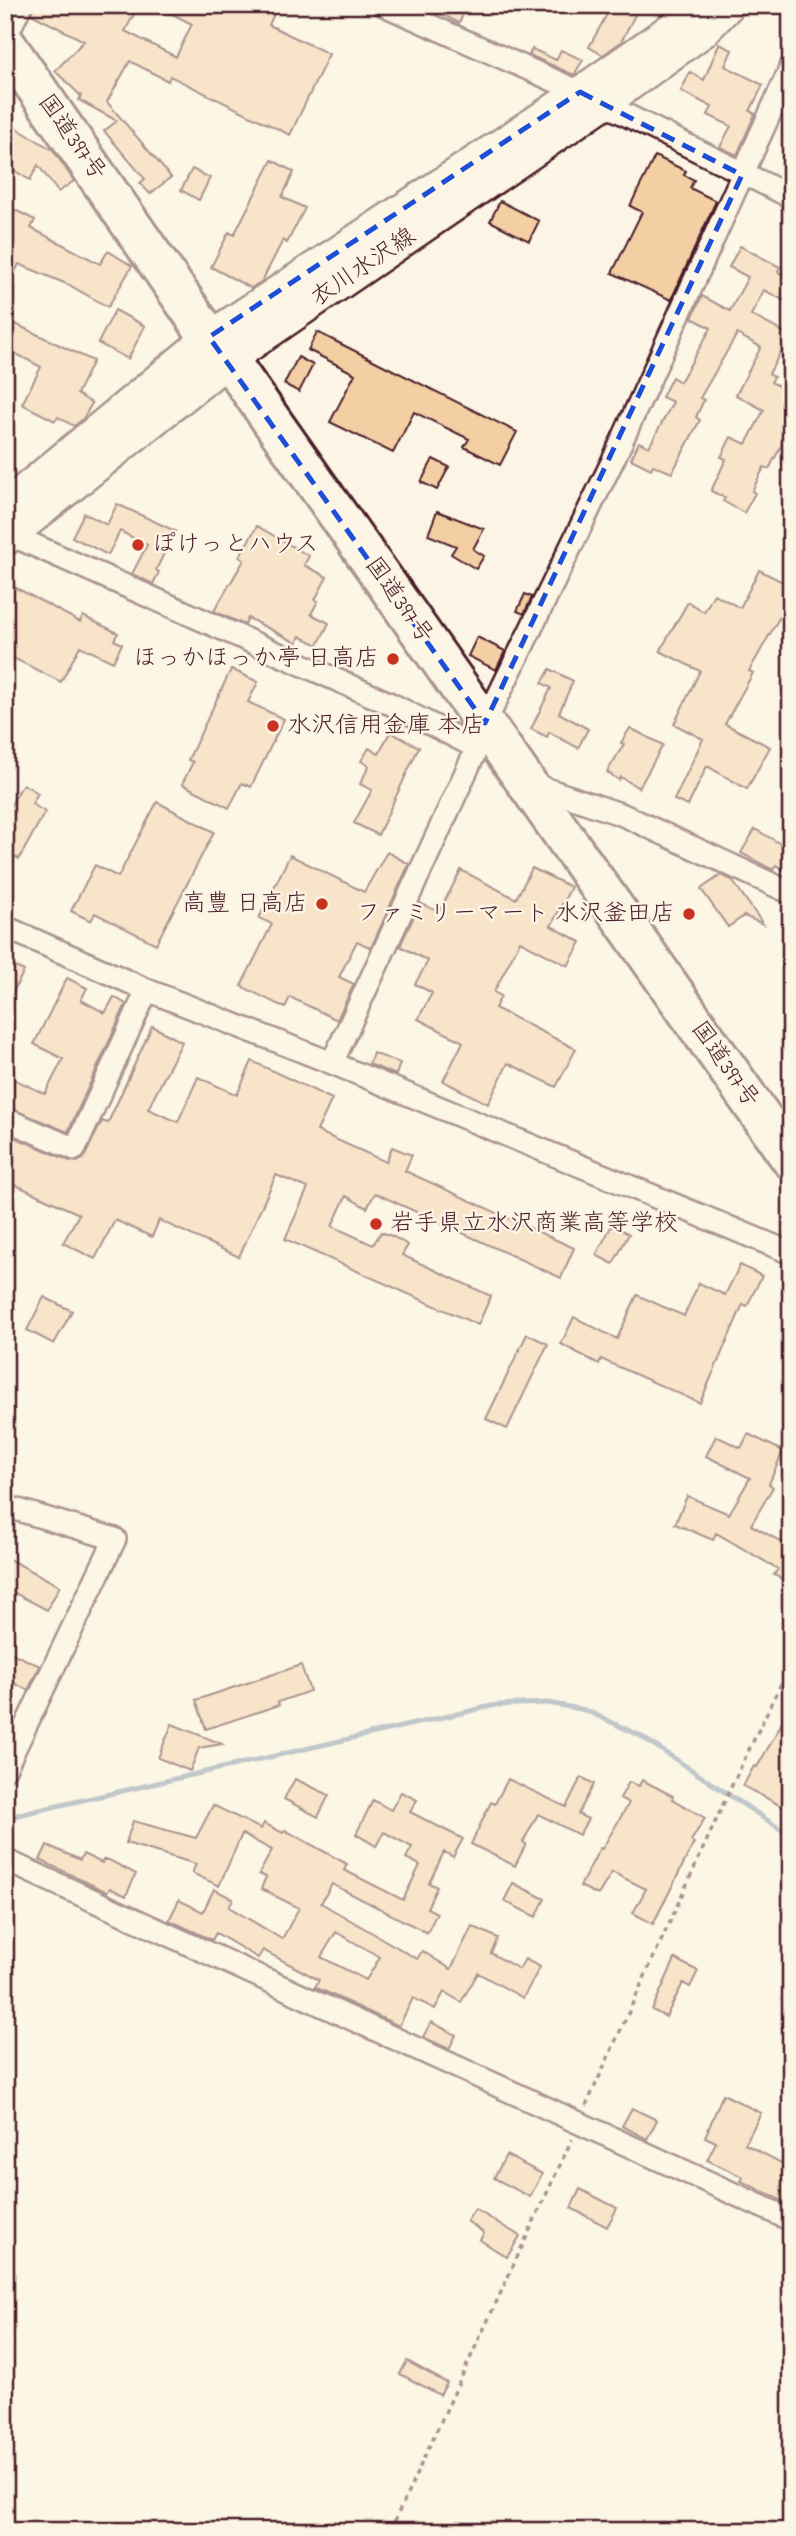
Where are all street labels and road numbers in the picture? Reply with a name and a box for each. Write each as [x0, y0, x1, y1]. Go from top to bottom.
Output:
street label: 国道397号 [28, 87, 114, 189]
street label: 衣川水沢線 [304, 220, 424, 316]
street label: 国道397号 [355, 550, 441, 652]
street label: 国道397号 [681, 1014, 767, 1116]

